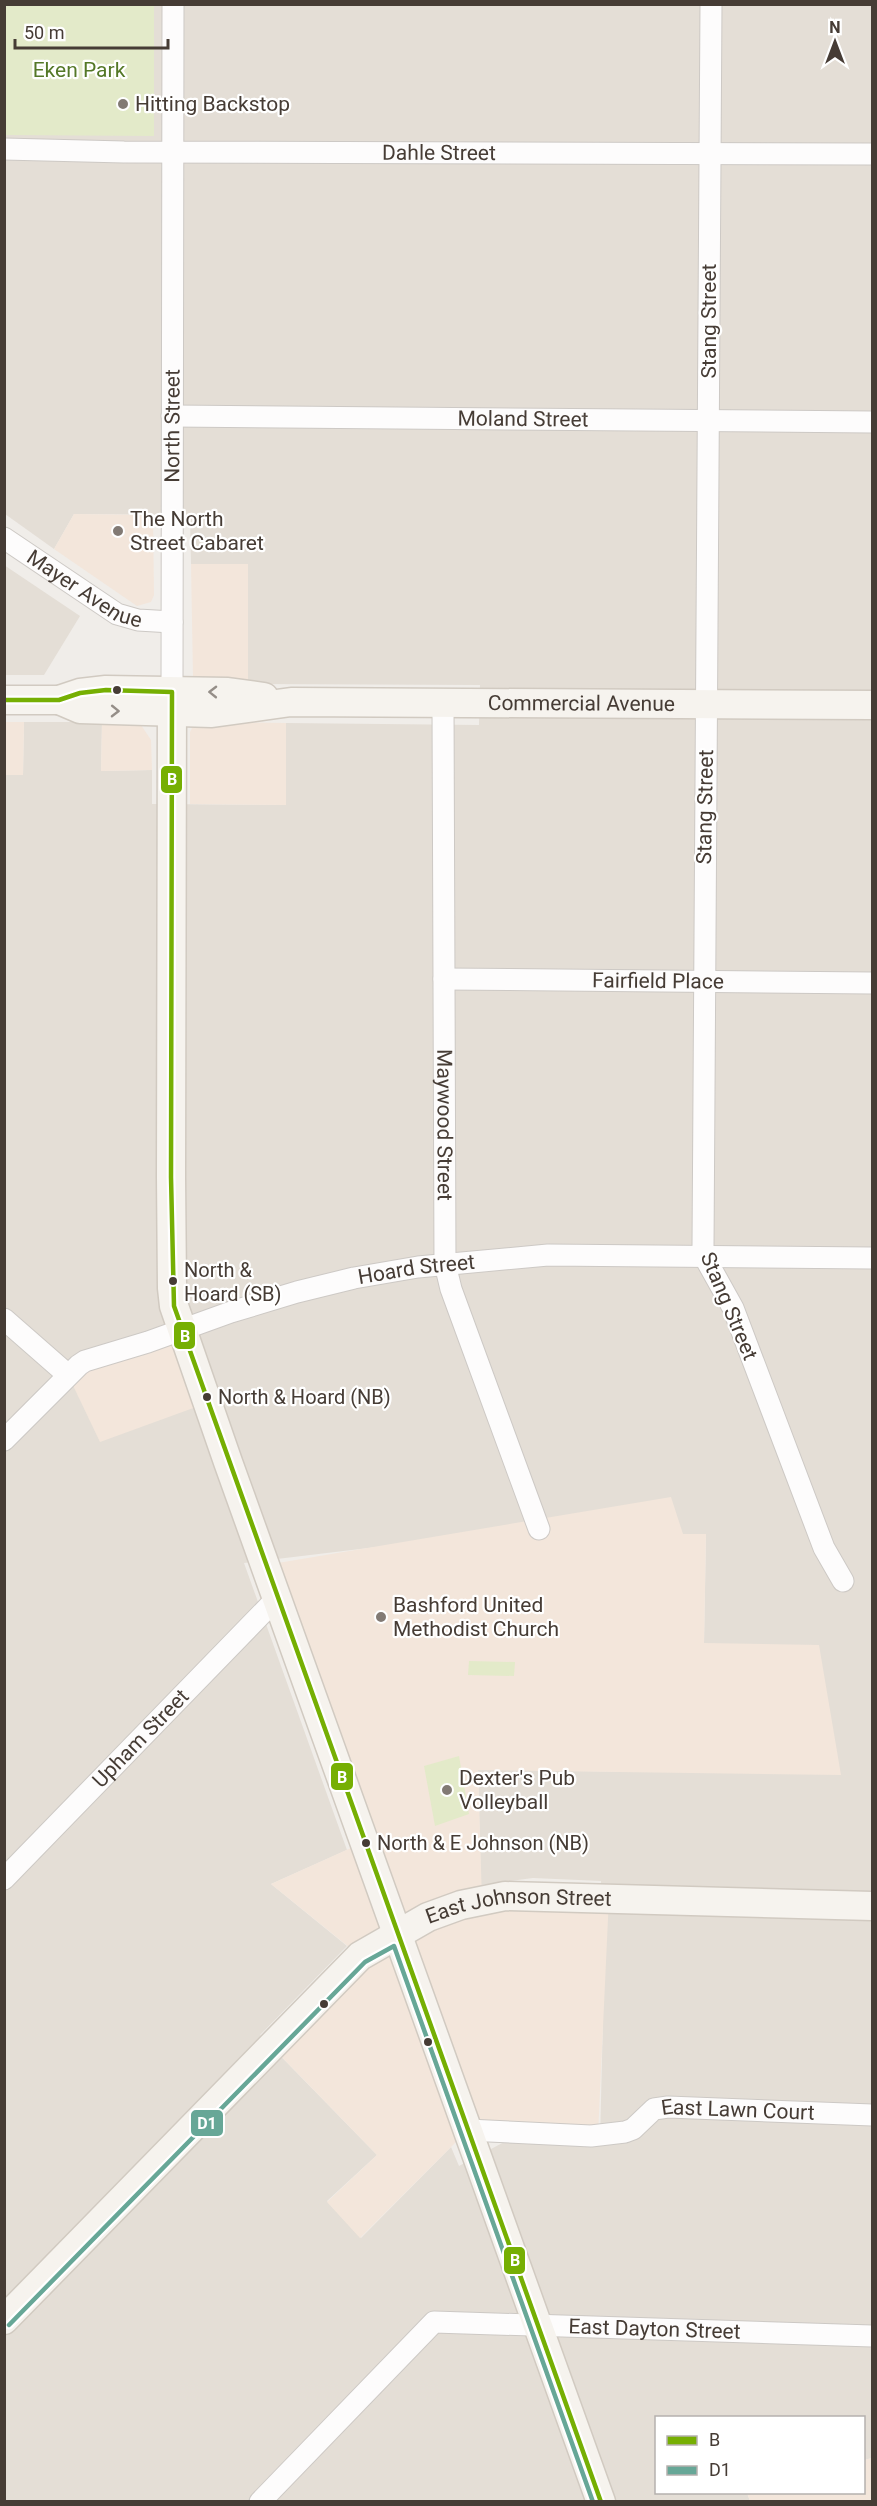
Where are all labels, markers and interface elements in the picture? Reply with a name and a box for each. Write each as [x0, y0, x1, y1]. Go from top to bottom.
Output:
scale bar [15, 12, 168, 50]
north arrow [805, 12, 865, 72]
text: N [829, 18, 841, 37]
text: 50 m [24, 22, 64, 43]
park label: Eken Park [33, 58, 126, 82]
place label: Hitting Backstop [135, 92, 290, 116]
marker: Hitting Backstop [116, 97, 130, 111]
street label: Dahle Street [382, 141, 496, 165]
street label: Stang Street [697, 263, 721, 378]
street label: North Street [160, 369, 184, 483]
street label: Moland Street [457, 406, 589, 432]
place label: The North Street Cabaret [130, 507, 264, 555]
marker: The North Street Cabaret [111, 524, 125, 538]
street label: Mayer Avenue [22, 545, 145, 633]
unlabelled marker [111, 684, 123, 696]
one-way arrow [208, 686, 217, 698]
street label: Commercial Avenue [488, 691, 675, 716]
one-way arrow [110, 704, 119, 717]
street label: Stang Street [692, 749, 718, 865]
line badge: B [160, 765, 183, 794]
text: B [167, 770, 177, 789]
street label: Fairfield Place [592, 968, 724, 994]
street label: Maywood Street [432, 1049, 457, 1201]
street label: Stang Street [696, 1248, 763, 1364]
street label: Hoard Street [356, 1250, 476, 1289]
place label: North & Hoard (SB) [184, 1258, 282, 1306]
marker: North & Hoard (SB) [167, 1275, 179, 1287]
line badge: B [173, 1321, 196, 1350]
text: B [180, 1327, 190, 1346]
place label: North & Hoard (NB) [218, 1385, 391, 1409]
marker: North & Hoard (NB) [201, 1391, 213, 1403]
place label: Bashford United Methodist Church [393, 1593, 559, 1641]
marker: Bashford United Methodist Church [374, 1610, 388, 1624]
street label: Upham Street [88, 1684, 194, 1793]
line badge: B [330, 1762, 354, 1791]
place label: Dexter's Pub Volleyball [459, 1766, 575, 1814]
text: B [337, 1768, 347, 1787]
marker: Dexter's Pub Volleyball [440, 1783, 454, 1797]
place label: North & E Johnson (NB) [377, 1831, 589, 1855]
marker: North & E Johnson (NB) [360, 1837, 372, 1849]
street label: East Johnson Street [422, 1884, 612, 1929]
unlabelled marker [318, 1998, 330, 2010]
unlabelled marker [422, 2036, 434, 2048]
street label: East Lawn Court [660, 2094, 815, 2125]
line badge: D1 [190, 2109, 224, 2137]
text: D1 [197, 2114, 217, 2133]
line badge: B [503, 2246, 526, 2275]
text: B [510, 2251, 520, 2270]
street label: East Dayton Street [568, 2314, 741, 2344]
legend [655, 2416, 865, 2494]
text: B [709, 2429, 720, 2450]
text: D1 [709, 2459, 731, 2480]

